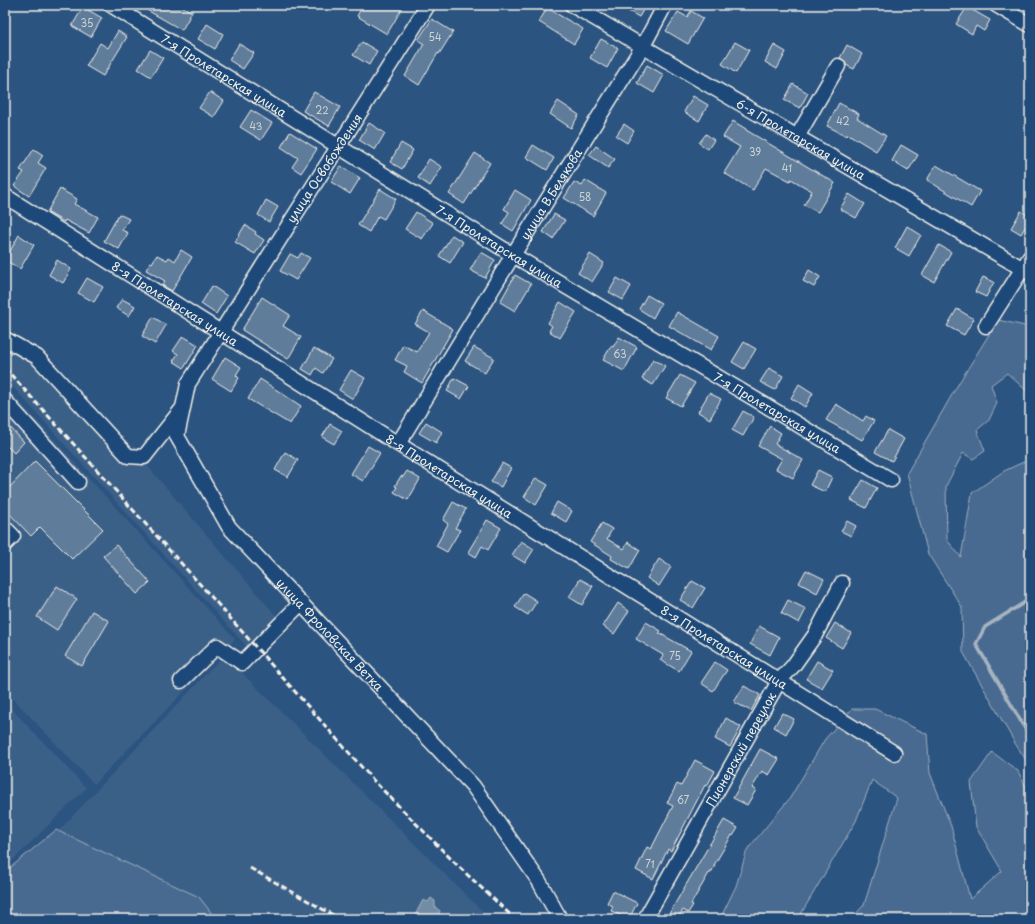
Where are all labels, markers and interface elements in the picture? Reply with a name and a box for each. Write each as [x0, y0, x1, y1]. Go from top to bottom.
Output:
house number: 35 [81, 15, 93, 30]
street label: 7-я Пролетарская улица [158, 29, 291, 121]
house number: 54 [428, 29, 442, 44]
street label: 6-я Пролетарская улица [733, 94, 869, 184]
house number: 22 [315, 102, 329, 117]
street label: улица Освобождения [282, 110, 366, 226]
house number: 42 [836, 113, 850, 128]
house number: 43 [250, 118, 263, 133]
street label: улица В.Белякова [516, 144, 586, 243]
house number: 39 [749, 144, 761, 159]
house number: 41 [782, 160, 792, 175]
house number: 58 [579, 189, 591, 204]
street label: 7-я Пролетарская улица [433, 200, 566, 292]
street label: 8-я Пролетарская улица [108, 257, 242, 350]
house number: 63 [613, 346, 627, 361]
street label: 7-я Пролетарская улица [710, 367, 845, 457]
street label: 8-я Пролетарская улица [382, 430, 516, 522]
street label: улица Фроловская Ветка [272, 574, 388, 695]
street label: 8-я Пролетарская улица [657, 601, 792, 693]
house number: 75 [669, 648, 681, 663]
street label: Пионерский переулок [701, 688, 781, 810]
house number: 67 [677, 792, 689, 807]
house number: 71 [645, 856, 655, 871]

